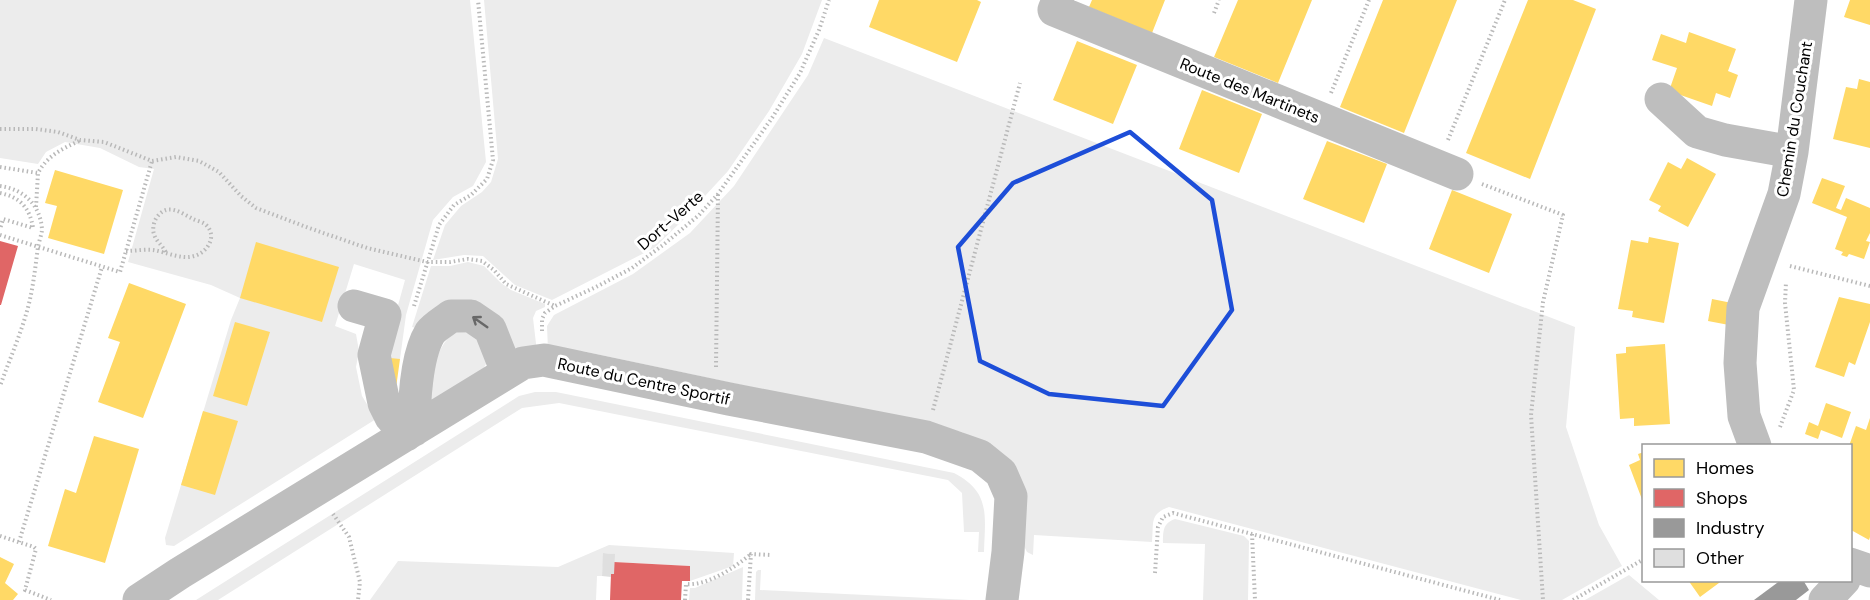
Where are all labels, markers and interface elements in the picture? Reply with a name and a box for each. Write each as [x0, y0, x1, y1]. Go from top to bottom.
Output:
street label: Chemin du Couchant [1772, 40, 1817, 198]
street label: Route des Martinets [1177, 53, 1323, 128]
street label: Dort-Verte [633, 186, 708, 255]
one-way arrow [472, 316, 489, 328]
street label: Route du Centre Sportif [556, 353, 732, 410]
legend [1642, 444, 1852, 582]
text: Homes [1696, 456, 1754, 480]
text: Shops [1696, 486, 1748, 510]
text: Industry [1696, 516, 1765, 540]
text: Other [1696, 546, 1745, 570]

